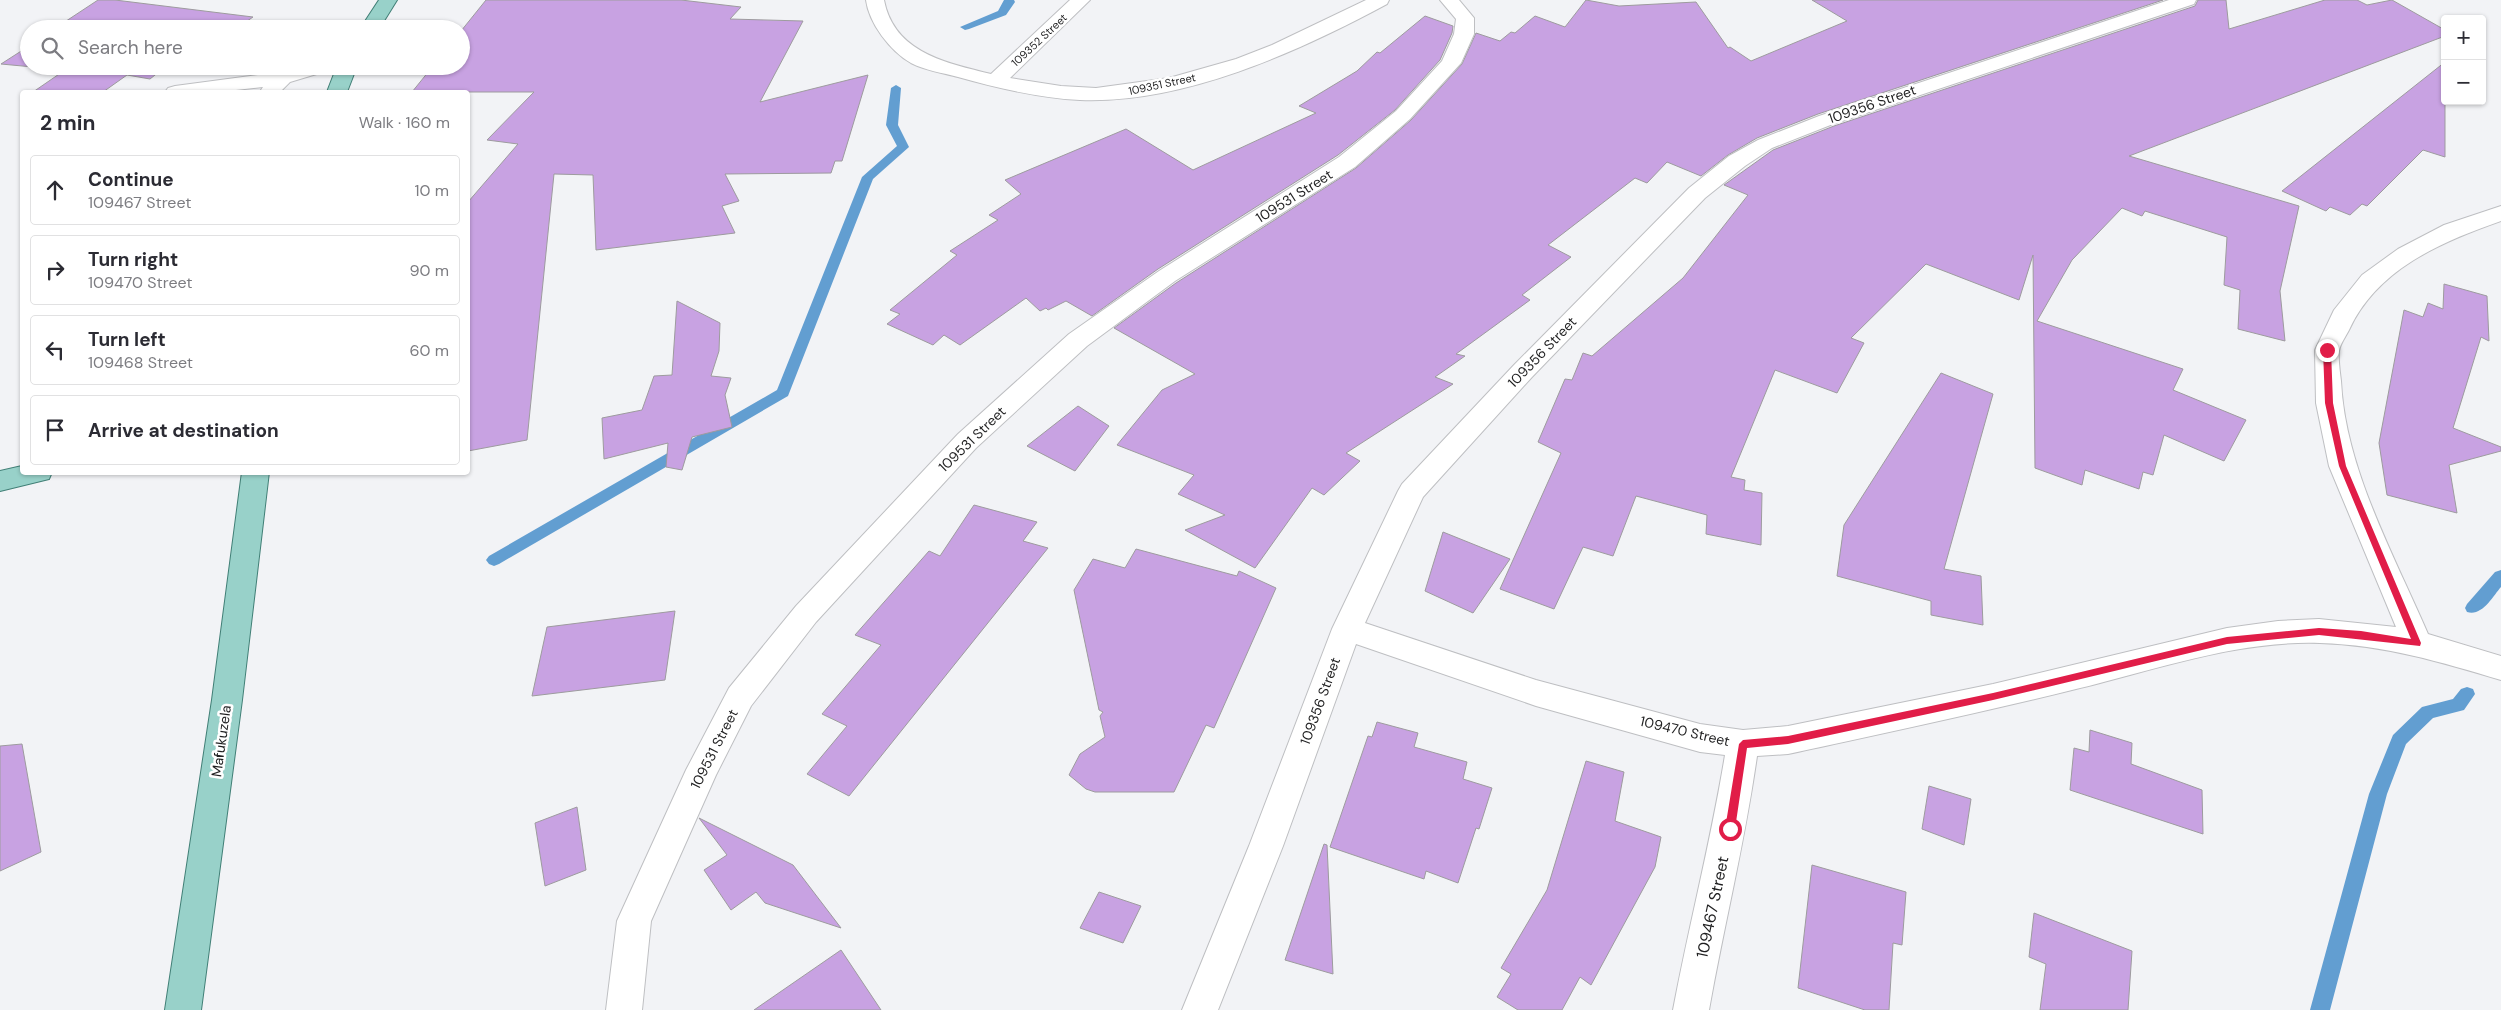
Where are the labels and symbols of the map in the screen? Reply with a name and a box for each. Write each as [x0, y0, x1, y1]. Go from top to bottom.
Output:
street label: 109352 Street [1008, 11, 1070, 69]
street label: 109351 Street [1127, 70, 1197, 98]
street label: 109356 Street [1826, 81, 1918, 127]
street label: 109531 Street [1252, 165, 1336, 227]
street label: 109356 Street [1504, 313, 1580, 391]
route end [2316, 339, 2339, 362]
street label: 109531 Street [934, 402, 1010, 476]
street label: 109356 Street [1296, 655, 1344, 747]
street label: Mafukuzela [207, 704, 235, 778]
street label: 109531 Street [686, 706, 742, 792]
street label: 109470 Street [1638, 712, 1732, 750]
route start [1719, 818, 1742, 841]
street label: 109467 Street [1691, 854, 1734, 960]

